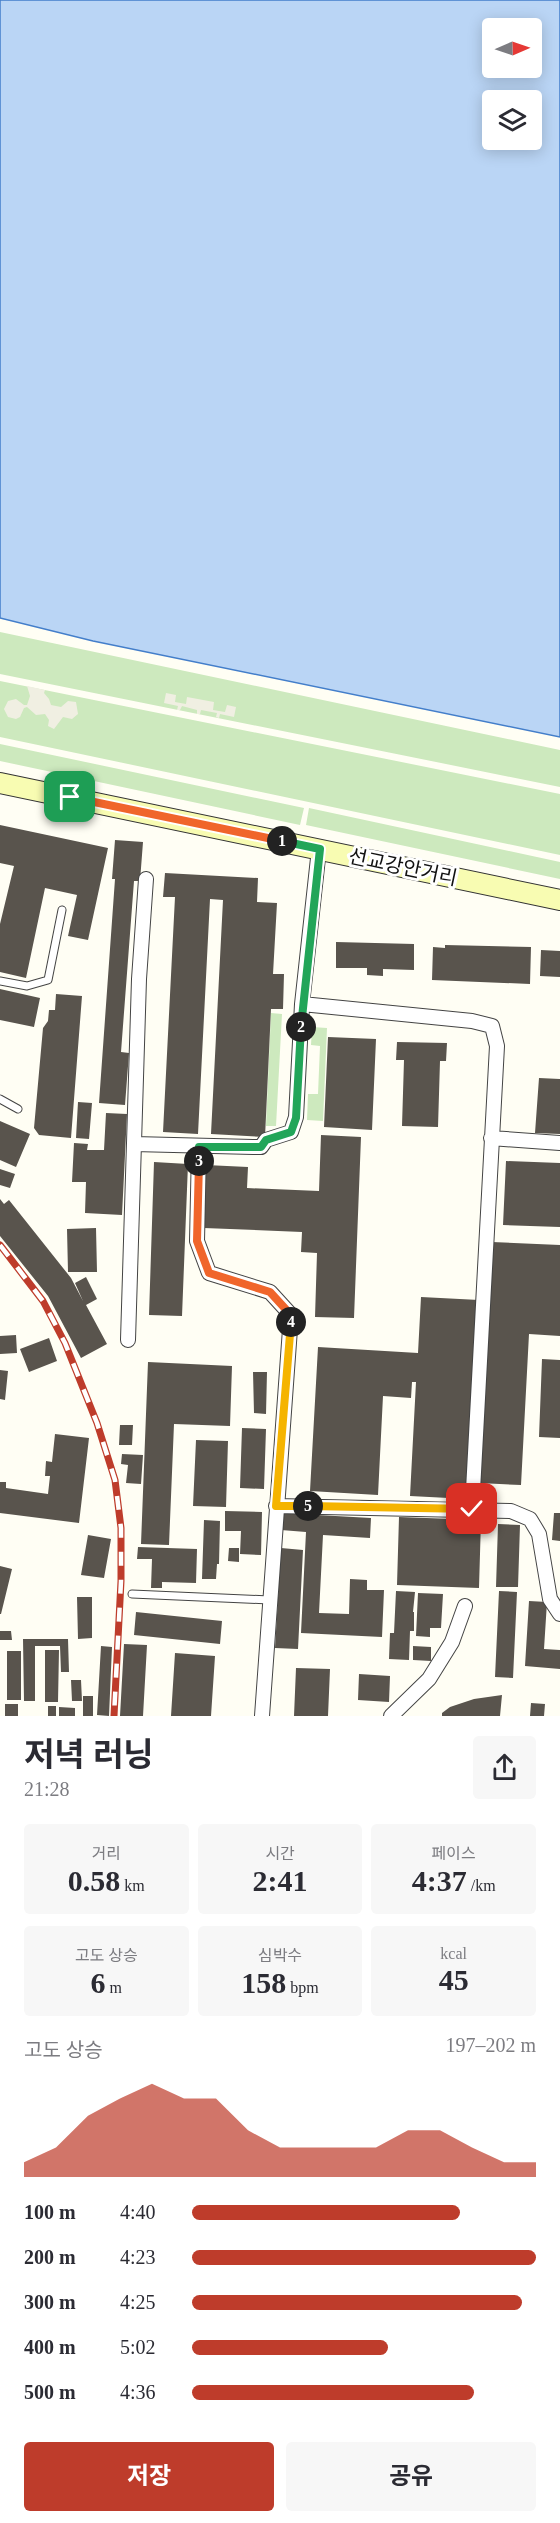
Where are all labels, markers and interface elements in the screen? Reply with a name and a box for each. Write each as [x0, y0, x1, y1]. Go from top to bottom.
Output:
north arrow [482, 18, 542, 78]
map controls [482, 18, 542, 150]
button: layers [482, 90, 542, 150]
pin [44, 771, 95, 822]
icon: arrive [53, 780, 86, 813]
pin: 1 [267, 826, 297, 856]
text: 1 [278, 832, 286, 849]
street label: 선교강안거리 [347, 845, 459, 889]
pin: 2 [286, 1012, 316, 1042]
text: 2 [297, 1018, 305, 1035]
pin: 3 [184, 1146, 214, 1176]
text: 3 [195, 1152, 203, 1169]
pin: 4 [276, 1307, 306, 1337]
text: 4 [287, 1313, 295, 1330]
pin [446, 1483, 497, 1534]
pin: 5 [293, 1491, 323, 1521]
icon: check [455, 1492, 488, 1525]
text: 5 [304, 1497, 312, 1514]
button: share [473, 1736, 536, 1799]
text: 저녁 러닝 [24, 1737, 154, 1773]
text: 21:28 [24, 1778, 70, 1800]
text: 거리 [92, 1845, 121, 1862]
text: 시간 [265, 1845, 295, 1862]
text: 페이스 [432, 1845, 476, 1862]
text: 0.58 [68, 1864, 120, 1897]
text: 2:41 [252, 1864, 307, 1897]
text: 4:37 [412, 1864, 467, 1897]
text: km [120, 1877, 145, 1894]
text: /km [467, 1877, 496, 1894]
text: kcal [440, 1945, 467, 1962]
text: 고도 상승 [75, 1947, 138, 1964]
text: 심박수 [258, 1947, 302, 1964]
text: 45 [439, 1963, 469, 1996]
text: 6 [91, 1966, 106, 1999]
text: 158 [241, 1966, 286, 1999]
text: m [106, 1979, 122, 1996]
text: bpm [286, 1979, 319, 1996]
text: 197–202 m [445, 2034, 536, 2056]
text: 고도 상승 [24, 2039, 103, 2061]
text: 100 m [24, 2201, 76, 2223]
text: 4:40 [120, 2201, 156, 2223]
text: 200 m [24, 2246, 76, 2268]
text: 4:23 [120, 2246, 156, 2268]
text: 300 m [24, 2291, 76, 2313]
text: 4:25 [120, 2291, 156, 2313]
text: 400 m [24, 2336, 76, 2358]
text: 5:02 [120, 2336, 156, 2358]
text: 500 m [24, 2381, 76, 2403]
text: 4:36 [120, 2381, 156, 2403]
button: 저장 [24, 2442, 274, 2511]
button: 공유 [286, 2442, 536, 2511]

